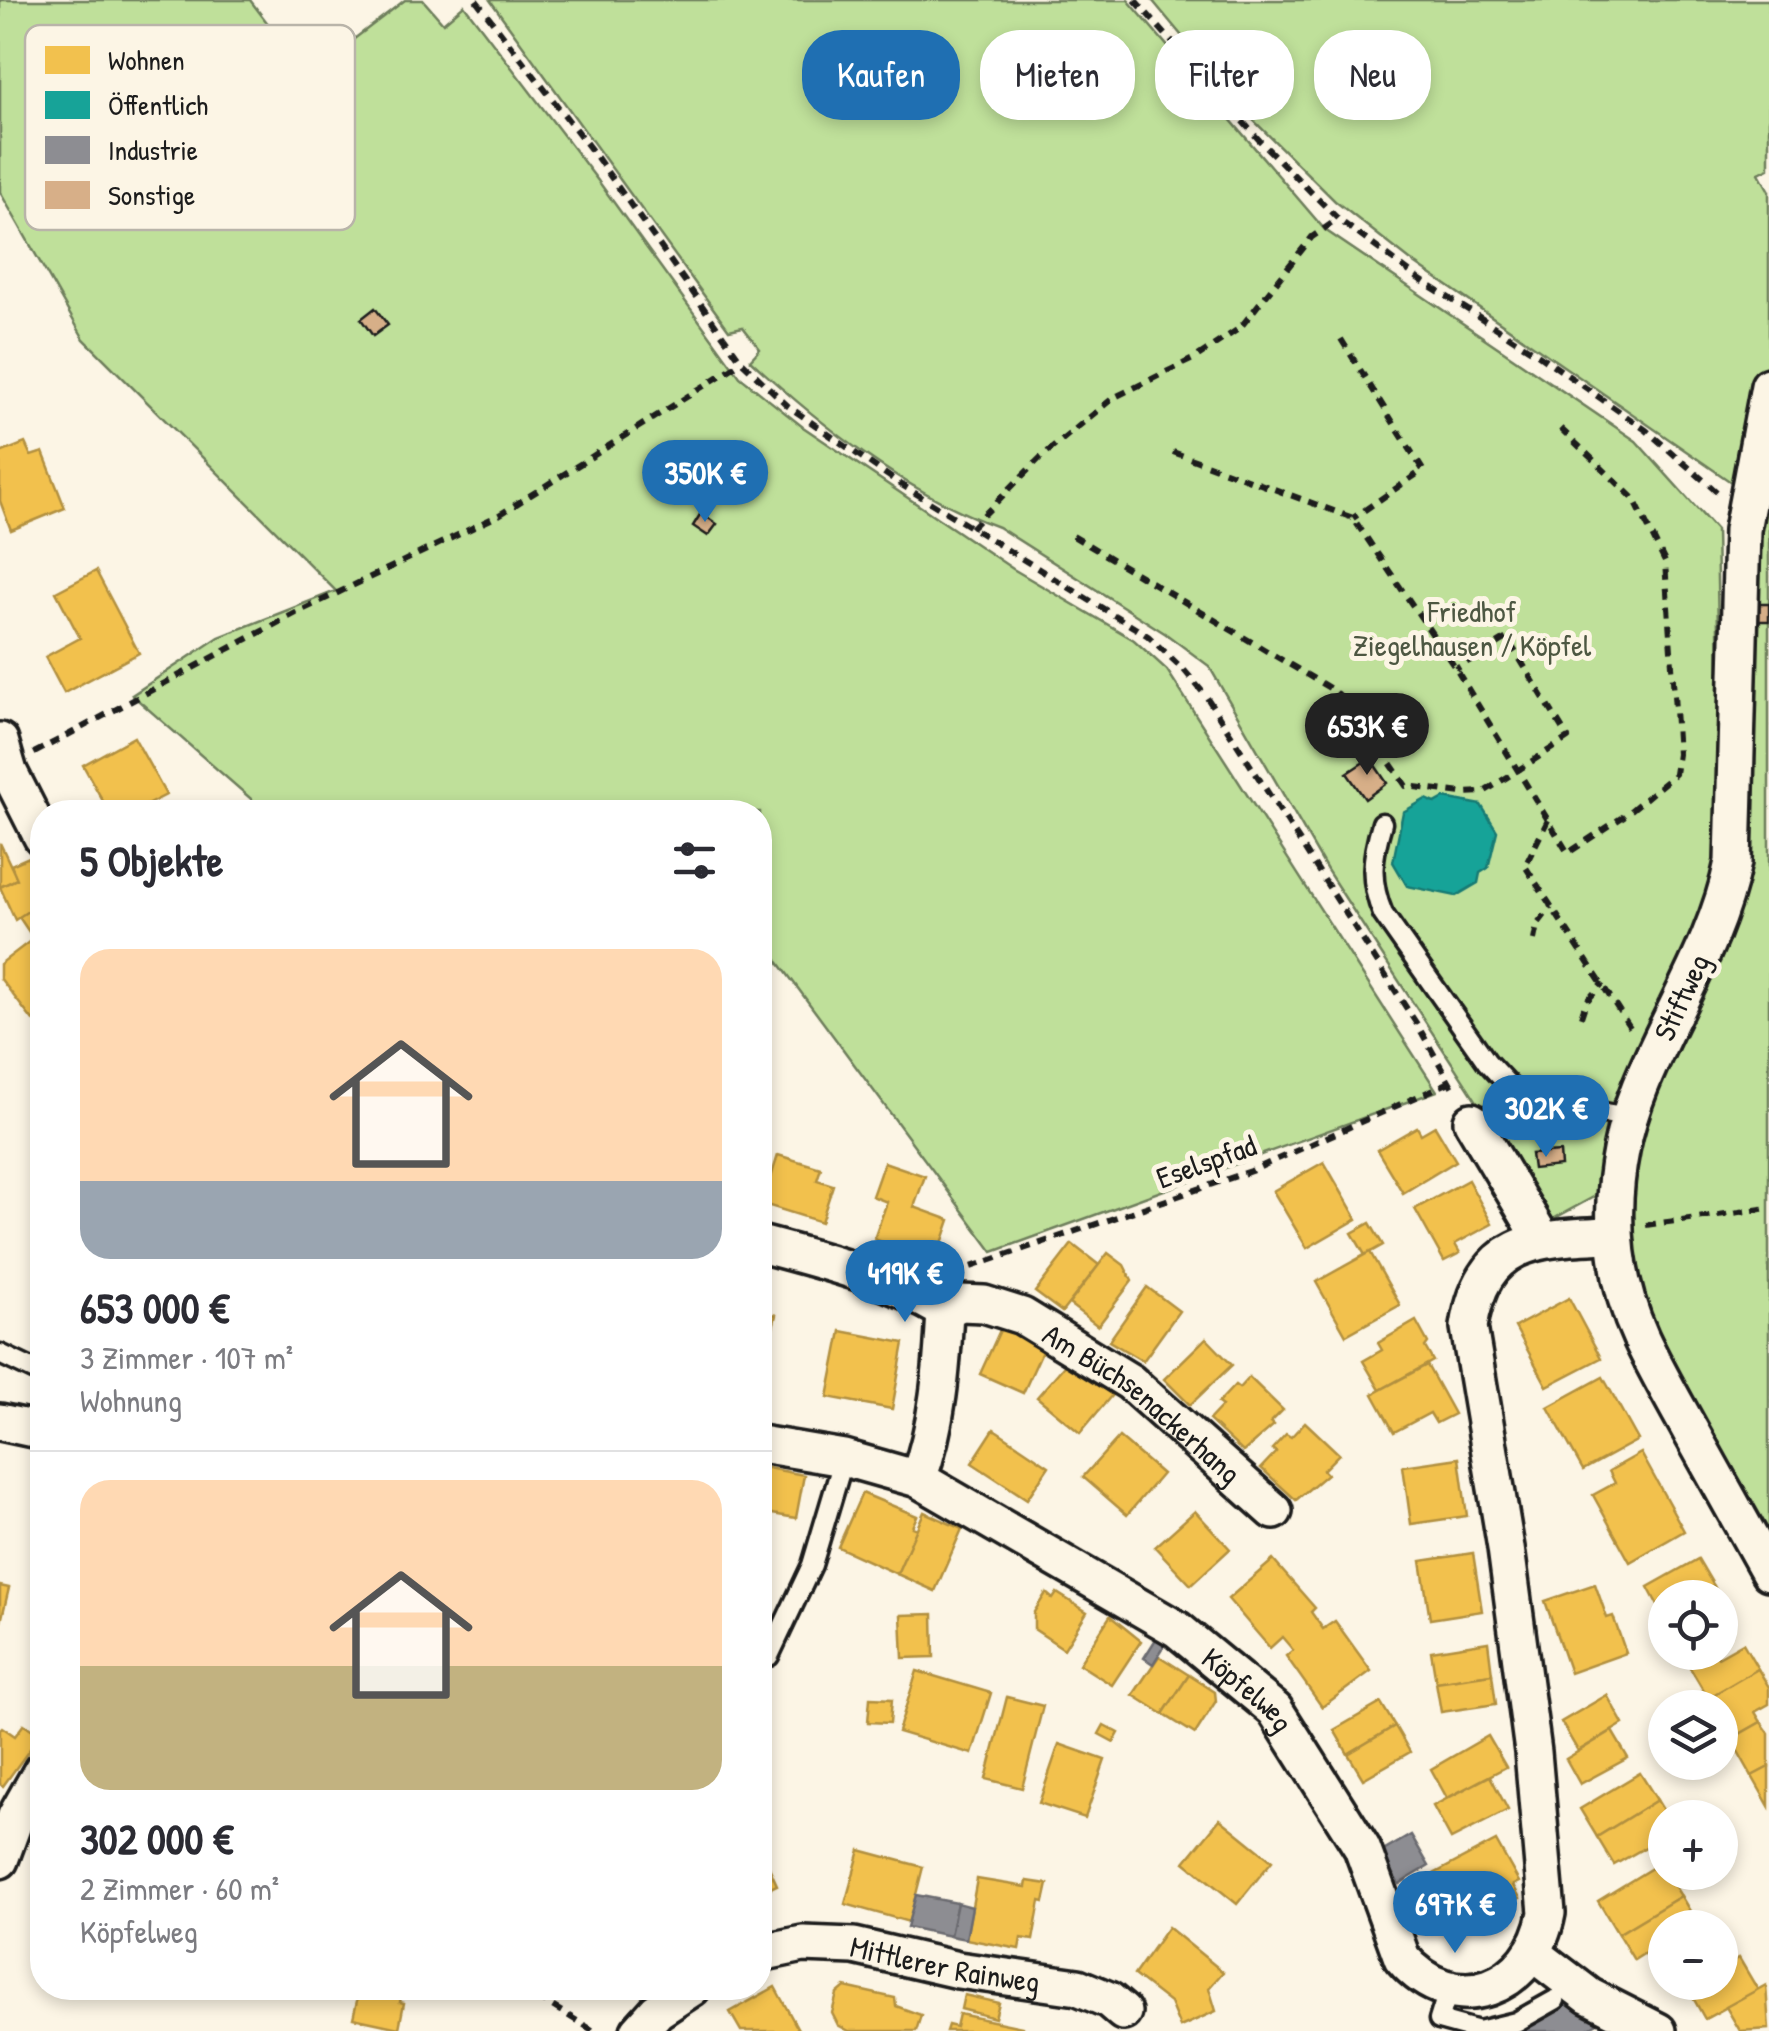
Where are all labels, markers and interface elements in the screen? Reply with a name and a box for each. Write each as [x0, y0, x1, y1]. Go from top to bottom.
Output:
legend [25, 25, 355, 230]
chip: Kaufen [802, 30, 960, 120]
chip: Mieten [980, 30, 1135, 120]
chip: Filter [1155, 30, 1294, 120]
chip: Neu [1314, 30, 1431, 120]
text: Wohnen [108, 41, 185, 79]
text: Öffentlich [108, 86, 208, 124]
text: Industrie [108, 131, 198, 169]
text: Sonstige [108, 176, 195, 214]
pin: 350K € [624, 440, 786, 525]
text: 350K € [664, 451, 746, 494]
park label: Friedhof Ziegelhausen / Köpfel [1353, 591, 1591, 665]
pin: 653K € [1286, 693, 1448, 778]
text: 653K € [1327, 704, 1407, 747]
text: 5 Objekte [80, 832, 223, 889]
icon: filters [667, 833, 722, 888]
street label: Stiftweg [1644, 947, 1718, 1047]
icon: home [311, 1014, 491, 1194]
pin: 302K € [1465, 1075, 1627, 1160]
text: 302K € [1504, 1086, 1588, 1129]
street label: Eselspfad [1151, 1124, 1262, 1197]
pin: 419K € [824, 1240, 986, 1325]
text: 419K € [868, 1251, 942, 1294]
text: 653 000 € [80, 1279, 229, 1336]
street label: Am Büchsenackerhang [1036, 1314, 1250, 1492]
text: 3 Zimmer · 107 m² [80, 1336, 293, 1379]
text: Wohnung [80, 1379, 182, 1422]
icon: home [311, 1545, 491, 1725]
map controls [1648, 1580, 1738, 2000]
button: locate [1648, 1580, 1738, 1670]
street label: Köpfelweg [1194, 1638, 1304, 1739]
button: layers [1648, 1690, 1738, 1780]
button: + [1648, 1800, 1738, 1890]
text: 302 000 € [80, 1810, 233, 1867]
text: 2 Zimmer · 60 m² [80, 1867, 279, 1910]
pin: 697K € [1374, 1871, 1536, 1956]
text: 697K € [1415, 1882, 1495, 1925]
text: Köpfelweg [80, 1910, 198, 1953]
button: − [1648, 1910, 1738, 2000]
street label: Mittlerer Rainweg [847, 1926, 1042, 2001]

